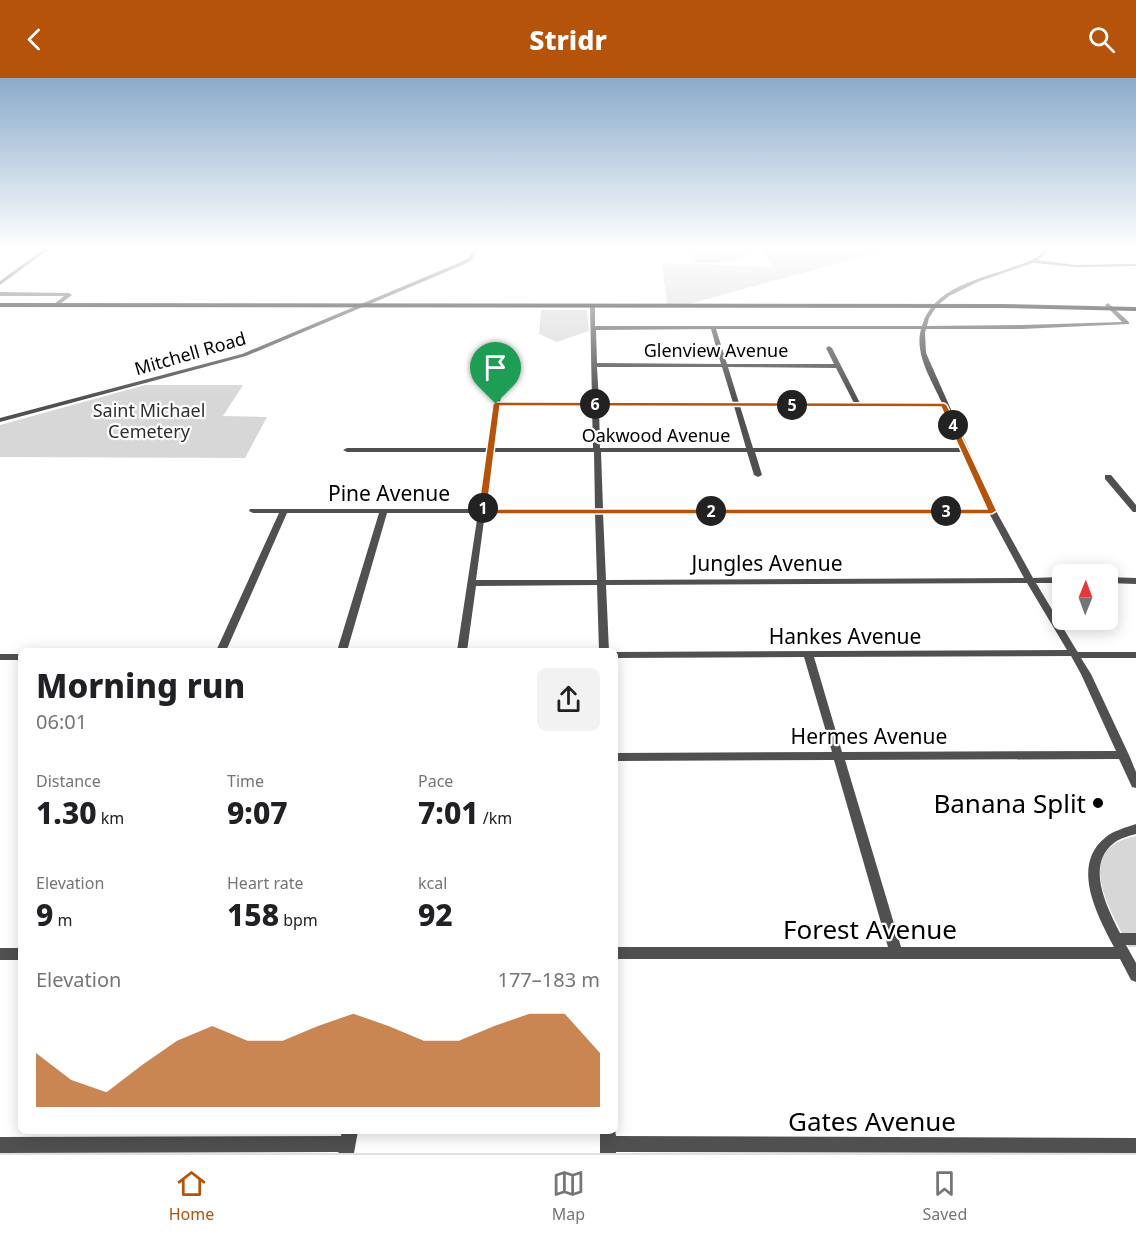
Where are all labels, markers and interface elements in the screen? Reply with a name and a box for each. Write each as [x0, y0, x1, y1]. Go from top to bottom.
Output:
text: Stridr [529, 21, 607, 58]
icon: back [18, 23, 51, 56]
icon: search [1085, 23, 1118, 56]
street label: Mitchell Road [132, 326, 248, 380]
street label: Glenview Avenue [644, 338, 788, 362]
pin [470, 342, 521, 404]
icon: arrive [479, 351, 512, 384]
pin: 6 [580, 389, 610, 419]
pin: 5 [777, 390, 807, 420]
text: 6 [590, 393, 600, 415]
text: 5 [787, 394, 797, 416]
park label: Saint Michael Cemetery [93, 398, 205, 443]
pin: 4 [938, 410, 968, 440]
text: 4 [948, 414, 958, 436]
street label: Oakwood Avenue [582, 423, 730, 447]
street label: Pine Avenue [328, 479, 450, 507]
pin: 1 [468, 493, 498, 523]
pin: 2 [696, 496, 726, 526]
pin: 3 [931, 496, 961, 526]
text: 1 [478, 497, 488, 519]
text: 2 [706, 500, 716, 522]
text: 3 [941, 500, 951, 522]
street label: Jungles Avenue [689, 549, 843, 577]
north arrow [1052, 564, 1118, 630]
map controls [1052, 564, 1118, 630]
street label: Hankes Avenue [769, 622, 921, 650]
text: Morning run [36, 663, 245, 708]
button: share [537, 668, 600, 731]
text: 06:01 [36, 708, 87, 735]
street label: Hermes Avenue [791, 722, 947, 750]
text: Distance [36, 770, 101, 792]
text: Time [227, 770, 264, 792]
text: Pace [418, 770, 453, 792]
place label: Banana Split [933, 785, 1086, 821]
text: 1.30 [36, 792, 97, 833]
text: 9:07 [227, 792, 288, 833]
text: 7:01 [418, 792, 479, 833]
marker: Banana Split [1091, 796, 1105, 810]
text: km [97, 807, 124, 829]
text: /km [479, 807, 512, 829]
text: Elevation [36, 872, 104, 894]
text: Heart rate [227, 872, 303, 894]
text: kcal [418, 872, 447, 894]
text: 9 [36, 894, 53, 935]
text: 158 [227, 894, 279, 935]
text: 92 [418, 894, 453, 935]
text: m [53, 909, 72, 931]
text: bpm [279, 909, 318, 931]
street label: Forest Avenue [783, 911, 957, 947]
text: Elevation [36, 966, 121, 993]
text: 177–183 m [497, 966, 600, 993]
street label: Gates Avenue [788, 1103, 956, 1139]
tab: Home [169, 1167, 214, 1225]
tab: Map [552, 1167, 585, 1225]
tab: Saved [922, 1167, 967, 1225]

